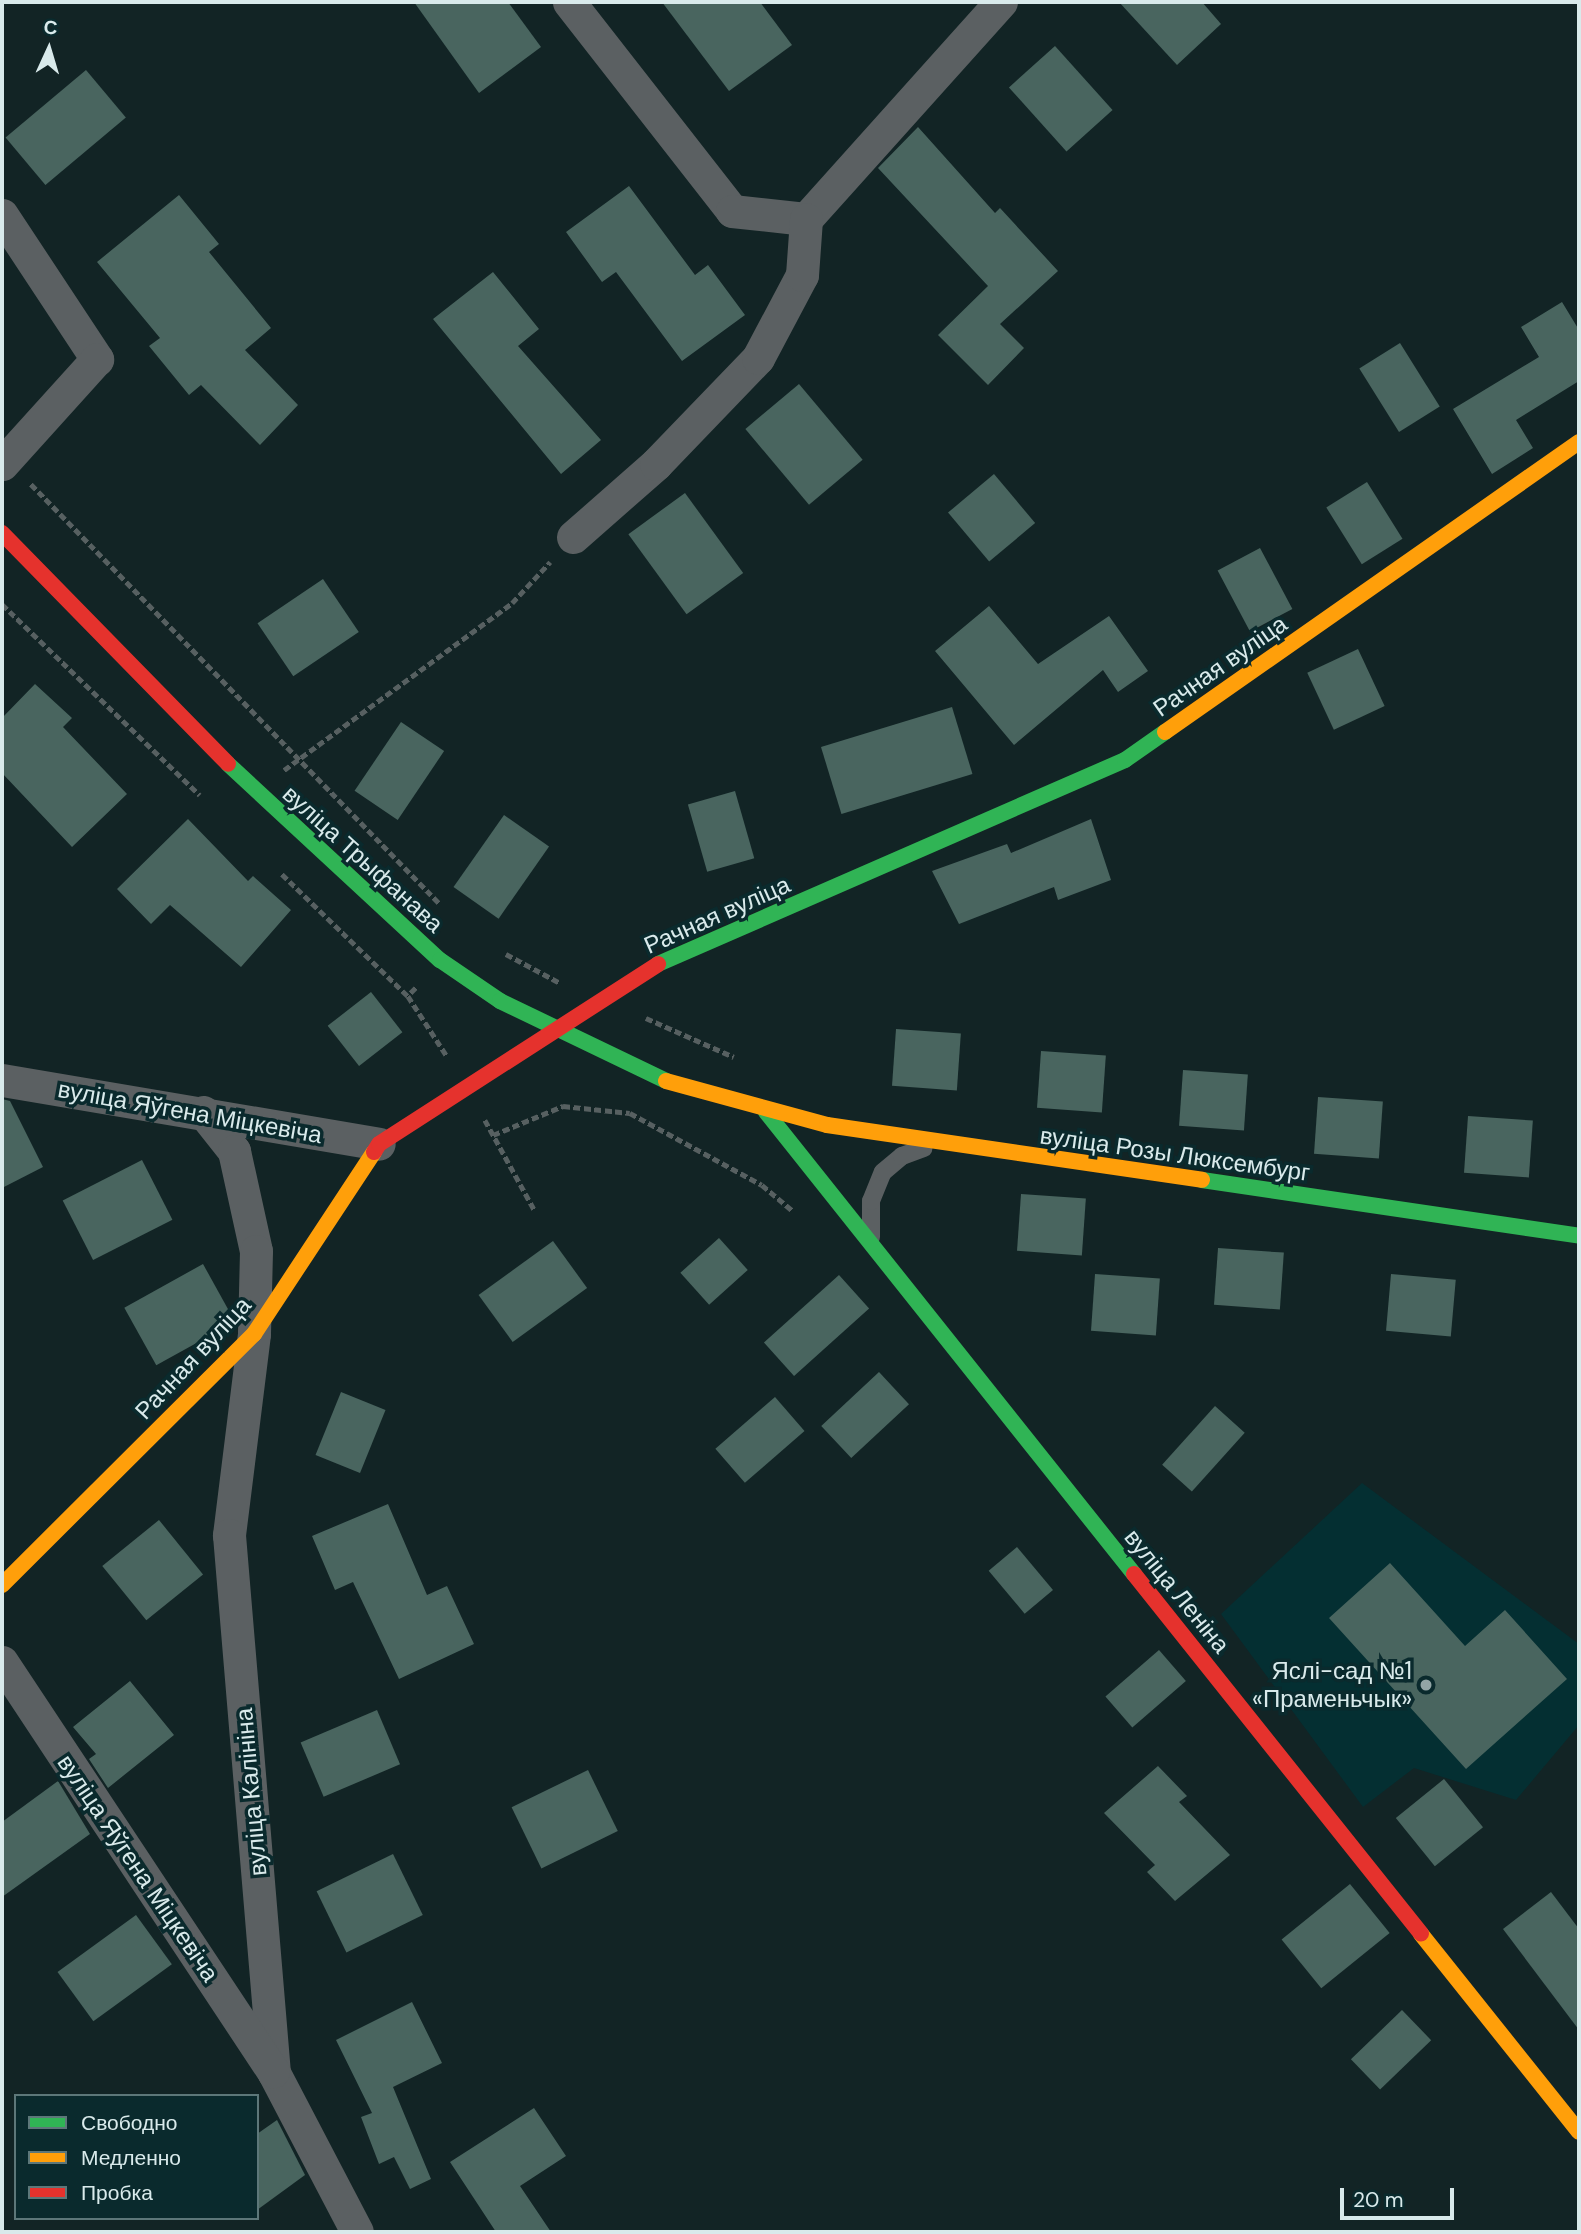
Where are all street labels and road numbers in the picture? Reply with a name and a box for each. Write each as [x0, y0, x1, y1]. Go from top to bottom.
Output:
street label: Рачная вуліца [1148, 609, 1292, 723]
street label: вуліца Трыфанава [277, 779, 449, 939]
street label: Рачная вуліца [640, 870, 794, 960]
street label: вуліца Яўгена Міцкевіча [56, 1075, 324, 1149]
street label: вуліца Розы Люксембург [1038, 1121, 1312, 1187]
street label: Рачная вуліца [129, 1291, 257, 1425]
street label: вуліца Леніна [1118, 1523, 1236, 1659]
street label: вуліца Калініна [229, 1707, 273, 1877]
street label: вуліца Яўгена Міцкевіча [51, 1749, 225, 1987]

